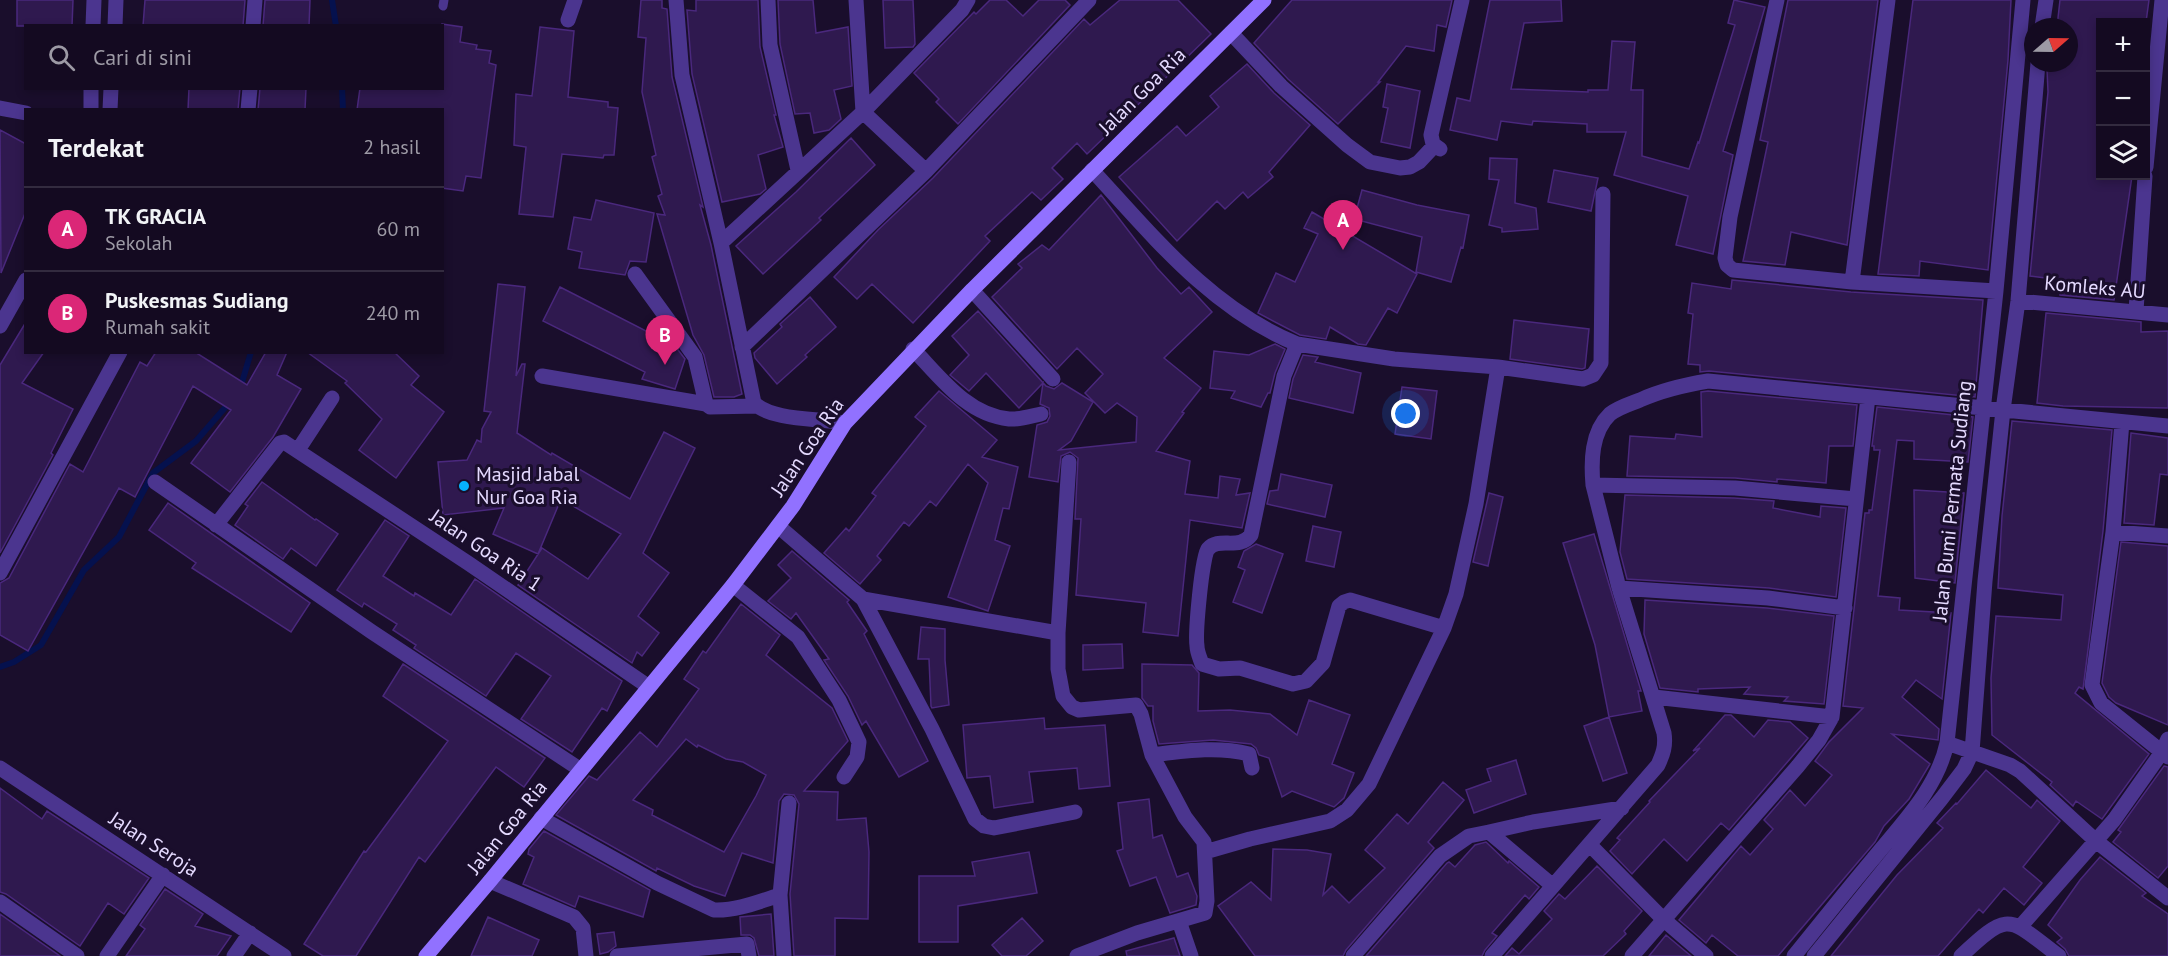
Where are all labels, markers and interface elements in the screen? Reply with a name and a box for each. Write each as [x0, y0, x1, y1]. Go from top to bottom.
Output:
north arrow [2024, 18, 2078, 72]
map controls [2096, 18, 2150, 180]
button: + [2096, 18, 2150, 72]
search box [24, 24, 444, 90]
icon: search [45, 41, 78, 74]
street label: Jalan Goa Ria [1092, 42, 1191, 141]
text: Cari di sini [93, 43, 192, 71]
button: − [2096, 72, 2150, 126]
button: layers [2096, 126, 2150, 180]
text: Terdekat [48, 131, 144, 164]
text: 2 hasil [363, 134, 420, 160]
pin: A [1324, 200, 1362, 250]
text: TK GRACIA [105, 202, 206, 230]
text: A [61, 216, 74, 242]
text: 60 m [377, 216, 420, 242]
text: Sekolah [105, 230, 173, 256]
street label: Komleks AU [2043, 270, 2147, 304]
text: Puskesmas Sudiang [105, 286, 289, 314]
text: B [62, 300, 73, 326]
text: 240 m [366, 300, 420, 326]
text: Rumah sakit [105, 314, 210, 340]
pin: B [646, 316, 684, 365]
street label: Jalan Bumi Permata Sudiang [1926, 379, 1978, 624]
street label: Jalan Goa Ria [764, 393, 849, 502]
your location [1391, 399, 1420, 428]
place label: Masjid Jabal Nur Goa Ria [476, 461, 579, 510]
marker: Masjid Jabal Nur Goa Ria [457, 479, 471, 493]
street label: Jalan Goa Ria 1 [424, 502, 547, 597]
street label: Jalan Goa Ria [461, 775, 553, 880]
street label: Jalan Seroja [104, 805, 204, 883]

